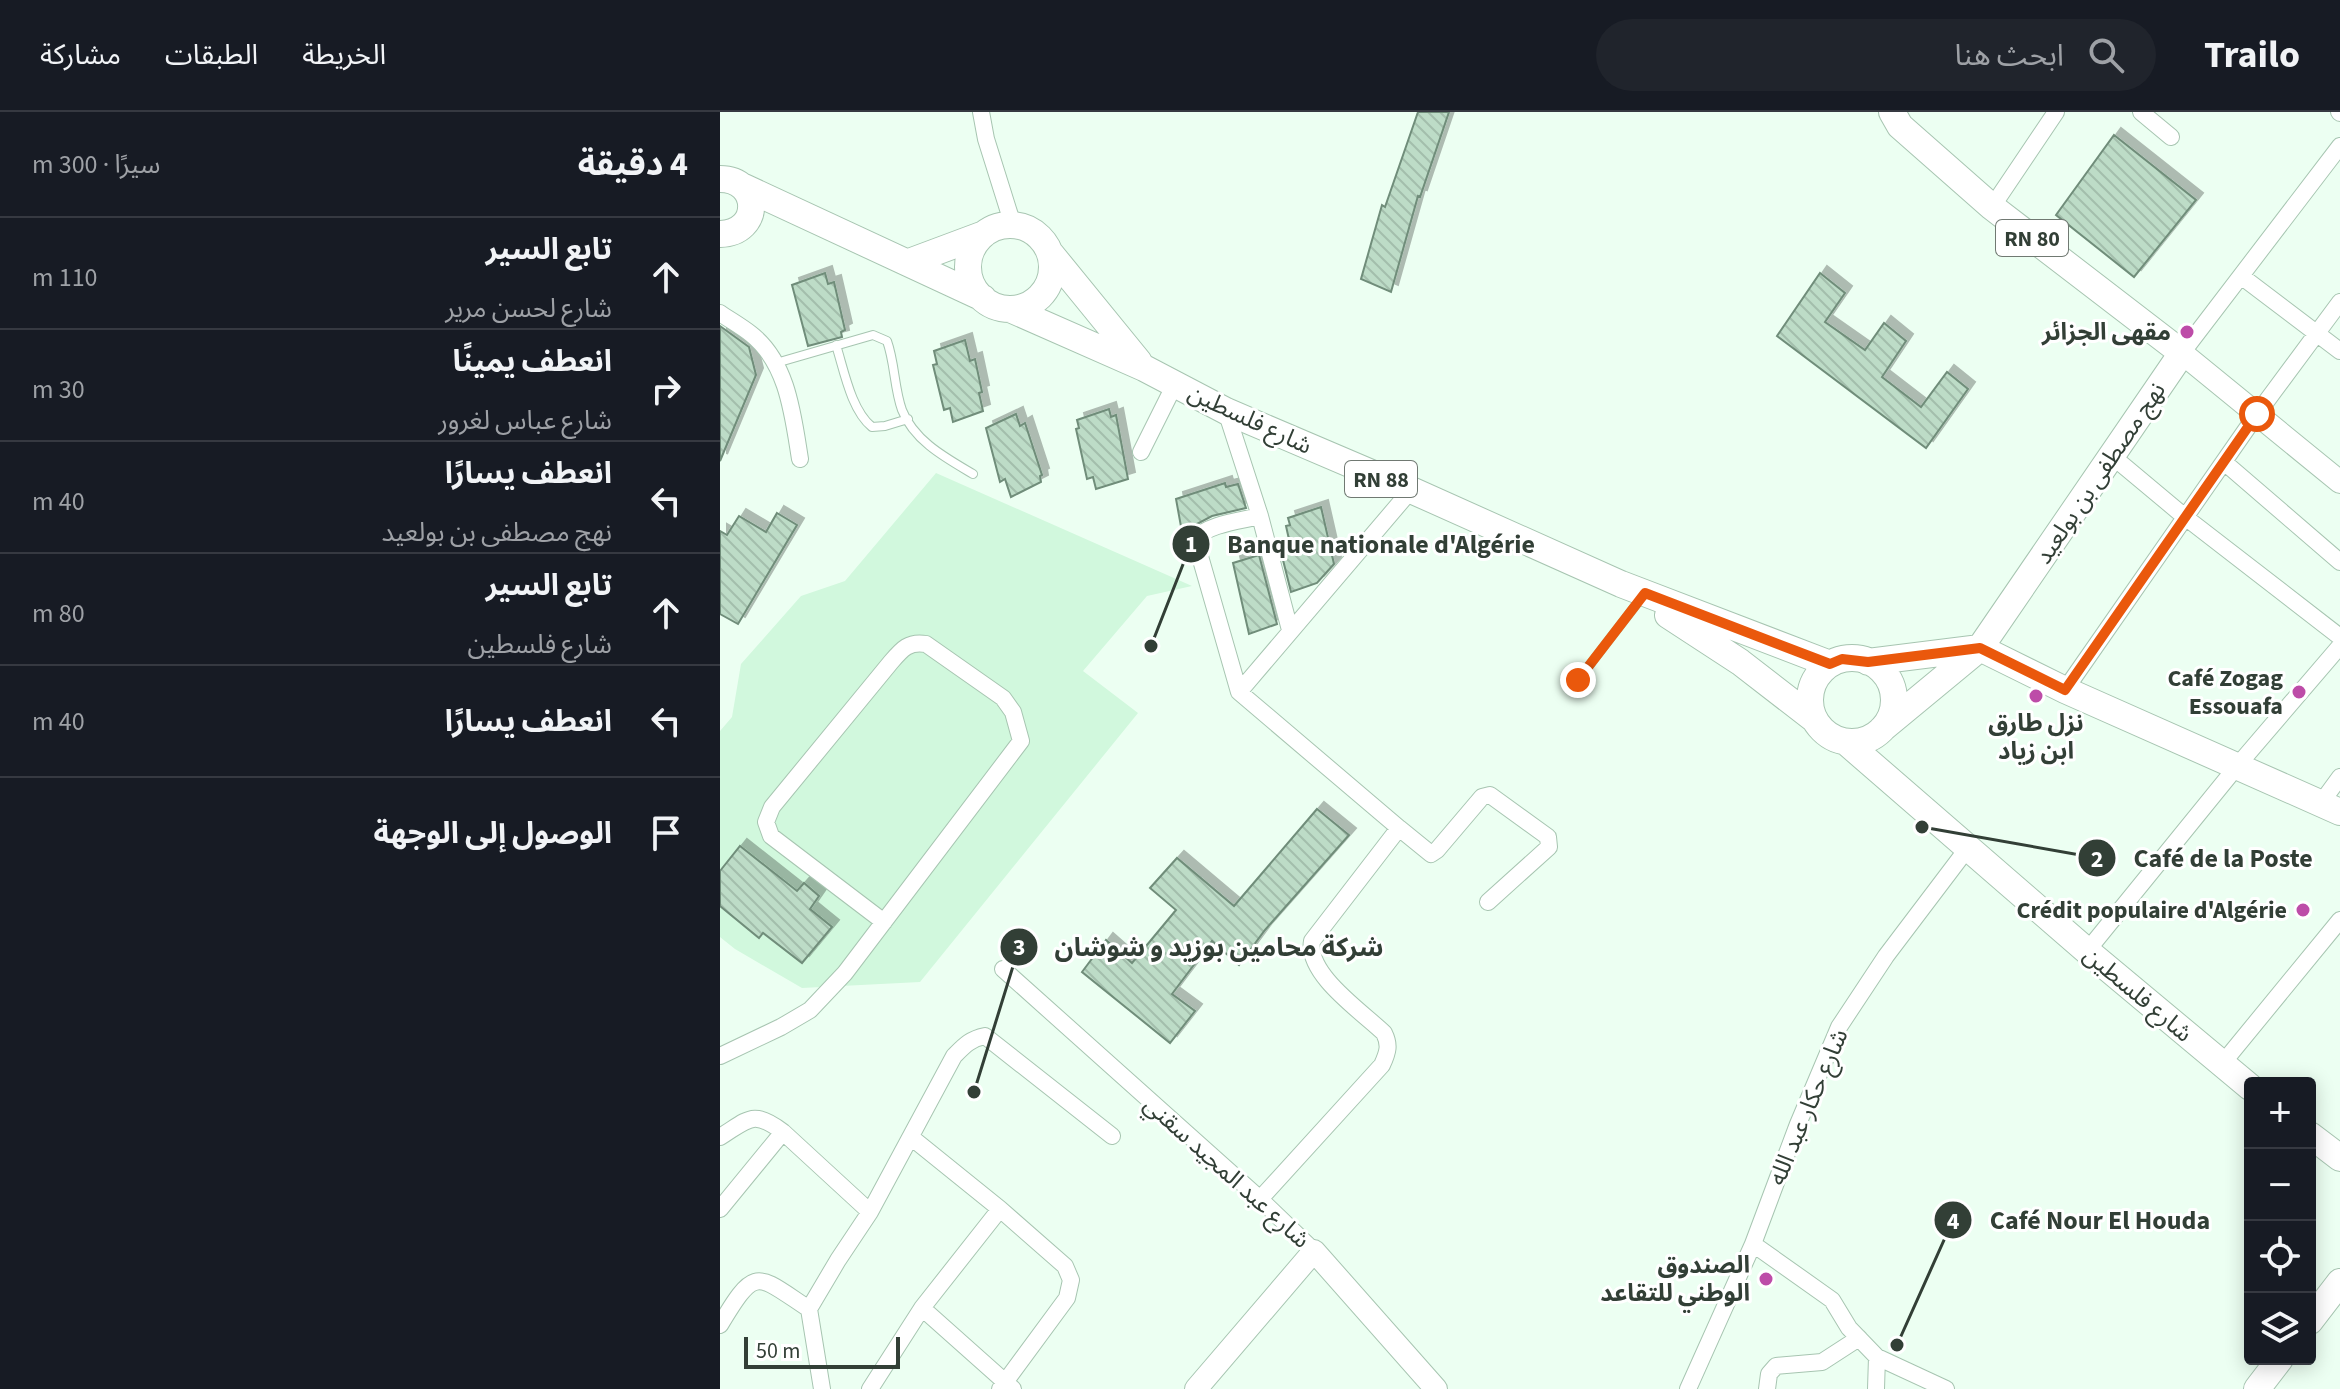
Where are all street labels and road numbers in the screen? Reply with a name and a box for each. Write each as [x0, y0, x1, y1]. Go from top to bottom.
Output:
road number: RN 80 [1996, 220, 2068, 256]
street label: شارع فلسطين [1182, 375, 1318, 464]
street label: نهج مصطفى بن بولعيد [2026, 375, 2174, 571]
road number: RN 88 [1345, 461, 1417, 497]
street label: شارع فلسطين [2075, 938, 2200, 1051]
street label: شارع حكار عبد الله [1760, 1023, 1857, 1191]
street label: شارع عبد المجيد سقني [1135, 1088, 1318, 1257]

